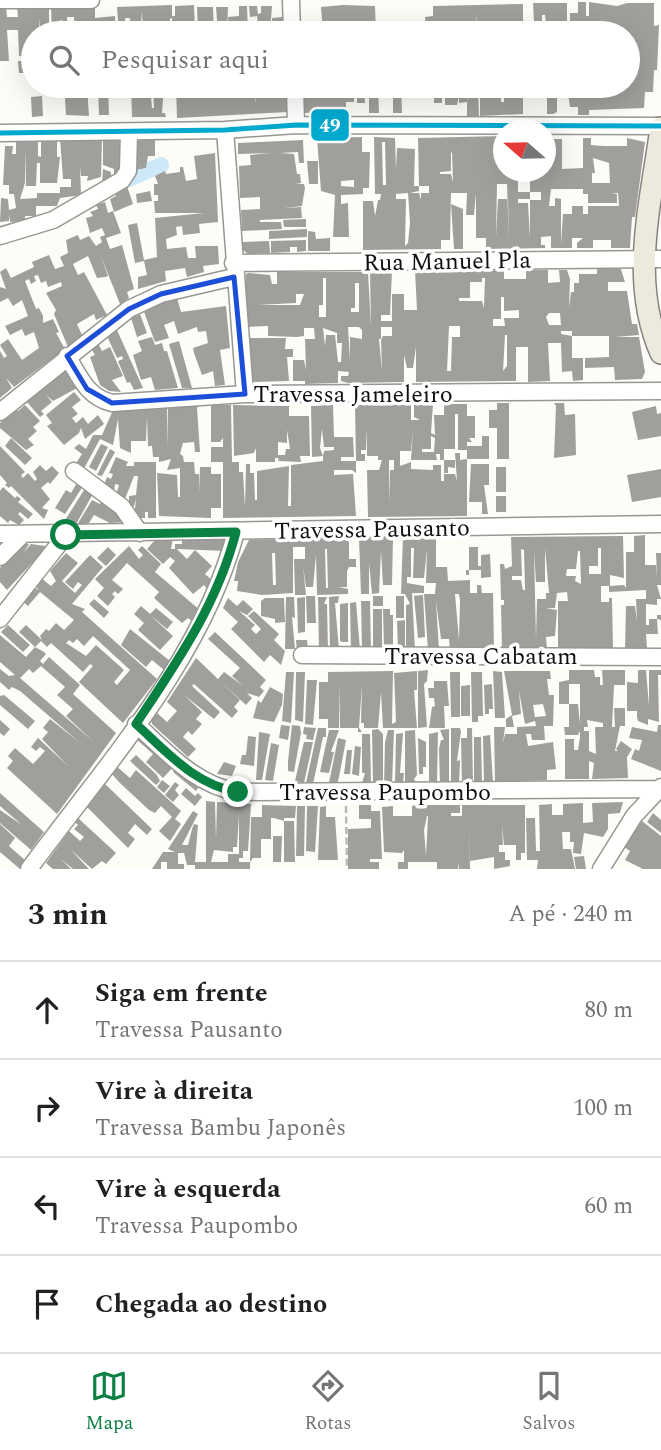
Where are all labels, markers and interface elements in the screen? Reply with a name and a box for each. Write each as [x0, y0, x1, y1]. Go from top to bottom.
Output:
search box [21, 21, 640, 98]
text: Pesquisar aqui [101, 40, 269, 80]
icon: search [45, 41, 83, 79]
line badge: 49 [310, 108, 350, 142]
text: 49 [319, 112, 341, 141]
north arrow [493, 119, 556, 182]
street label: Rua Manuel Pla [363, 243, 532, 281]
street label: Travessa Jameleiro [253, 377, 453, 413]
street label: Travessa Pausanto [274, 510, 470, 550]
route start [50, 519, 81, 550]
street label: Travessa Cabatam [384, 639, 578, 675]
street label: Travessa Paupombo [279, 775, 491, 811]
route end [222, 776, 253, 807]
text: 3 min [28, 892, 108, 938]
text: A pé · 240 m [508, 897, 633, 932]
text: Siga em frente [95, 973, 268, 1013]
icon: ahead [28, 991, 66, 1029]
text: 80 m [584, 993, 633, 1028]
text: Travessa Pausanto [95, 1013, 283, 1048]
text: Vire à direita [95, 1071, 253, 1111]
icon: right [28, 1089, 66, 1127]
text: 100 m [573, 1091, 633, 1126]
text: Travessa Bambu Japonês [95, 1111, 346, 1146]
text: Vire à esquerda [95, 1169, 281, 1209]
icon: left [28, 1187, 66, 1225]
text: 60 m [584, 1189, 633, 1224]
text: Travessa Paupombo [95, 1209, 298, 1244]
text: Chegada ao destino [95, 1284, 327, 1324]
icon: arrive [28, 1285, 66, 1323]
tab: Mapa [86, 1367, 133, 1438]
tab: Rotas [304, 1367, 351, 1438]
tab: Salvos [523, 1367, 575, 1438]

